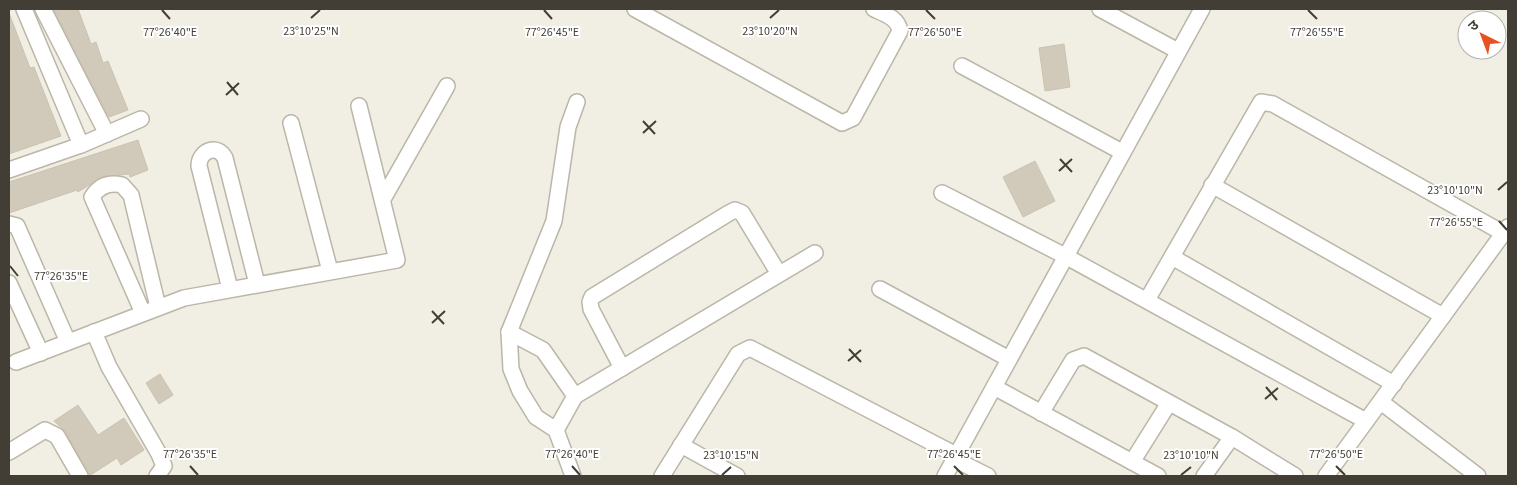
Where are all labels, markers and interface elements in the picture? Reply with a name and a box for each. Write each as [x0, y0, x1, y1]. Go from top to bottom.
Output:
north arrow [1457, 10, 1507, 60]
text: उ [1464, 15, 1484, 36]
text: 23°10'25"N [283, 23, 339, 40]
text: 23°10'20"N [742, 23, 798, 40]
text: 77°26'40"E [143, 24, 197, 41]
text: 77°26'45"E [525, 24, 579, 41]
text: 77°26'50"E [908, 24, 962, 41]
text: 77°26'55"E [1290, 24, 1344, 41]
text: 23°10'10"N [1427, 182, 1483, 199]
text: 77°26'55"E [1429, 214, 1483, 231]
text: 77°26'35"E [34, 268, 88, 285]
text: 77°26'35"E [163, 446, 217, 463]
text: 77°26'40"E [545, 446, 599, 463]
text: 77°26'45"E [927, 446, 981, 463]
text: 77°26'50"E [1309, 446, 1363, 463]
text: 23°10'15"N [703, 447, 759, 464]
text: 23°10'10"N [1163, 447, 1219, 464]

